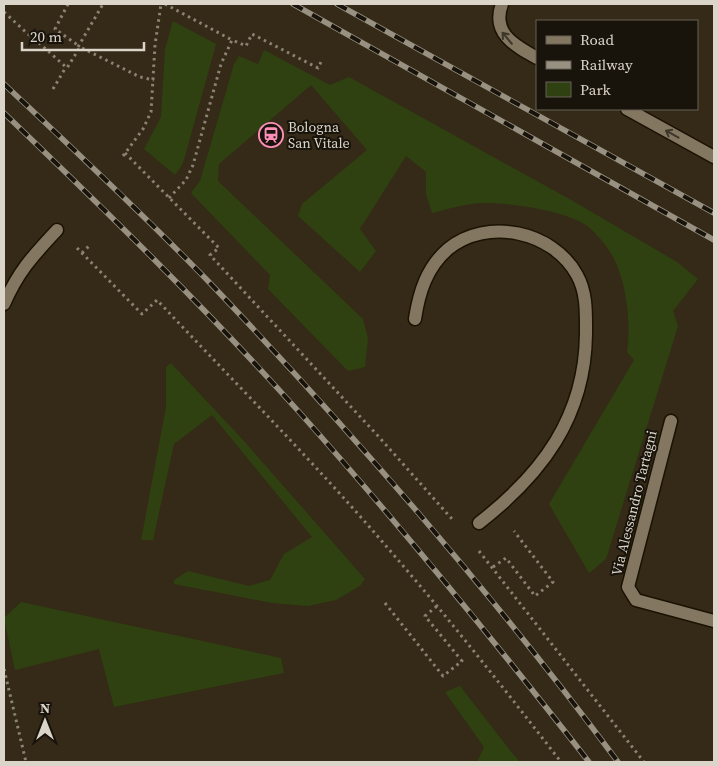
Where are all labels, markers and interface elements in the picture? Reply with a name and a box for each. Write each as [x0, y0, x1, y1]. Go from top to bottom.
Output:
scale bar [22, 20, 145, 52]
legend [536, 20, 698, 110]
text: 20 m [30, 26, 62, 47]
text: Road [580, 29, 614, 50]
one-way arrow [502, 31, 513, 44]
text: Railway [580, 54, 633, 75]
text: Park [580, 79, 612, 100]
place label: Bologna San Vitale [288, 117, 350, 153]
station icon: Bologna San Vitale [258, 122, 284, 148]
one-way arrow [665, 128, 679, 138]
street label: Via Alessandro Tartagni [606, 428, 662, 578]
north arrow [20, 696, 70, 746]
text: N [40, 698, 50, 718]

